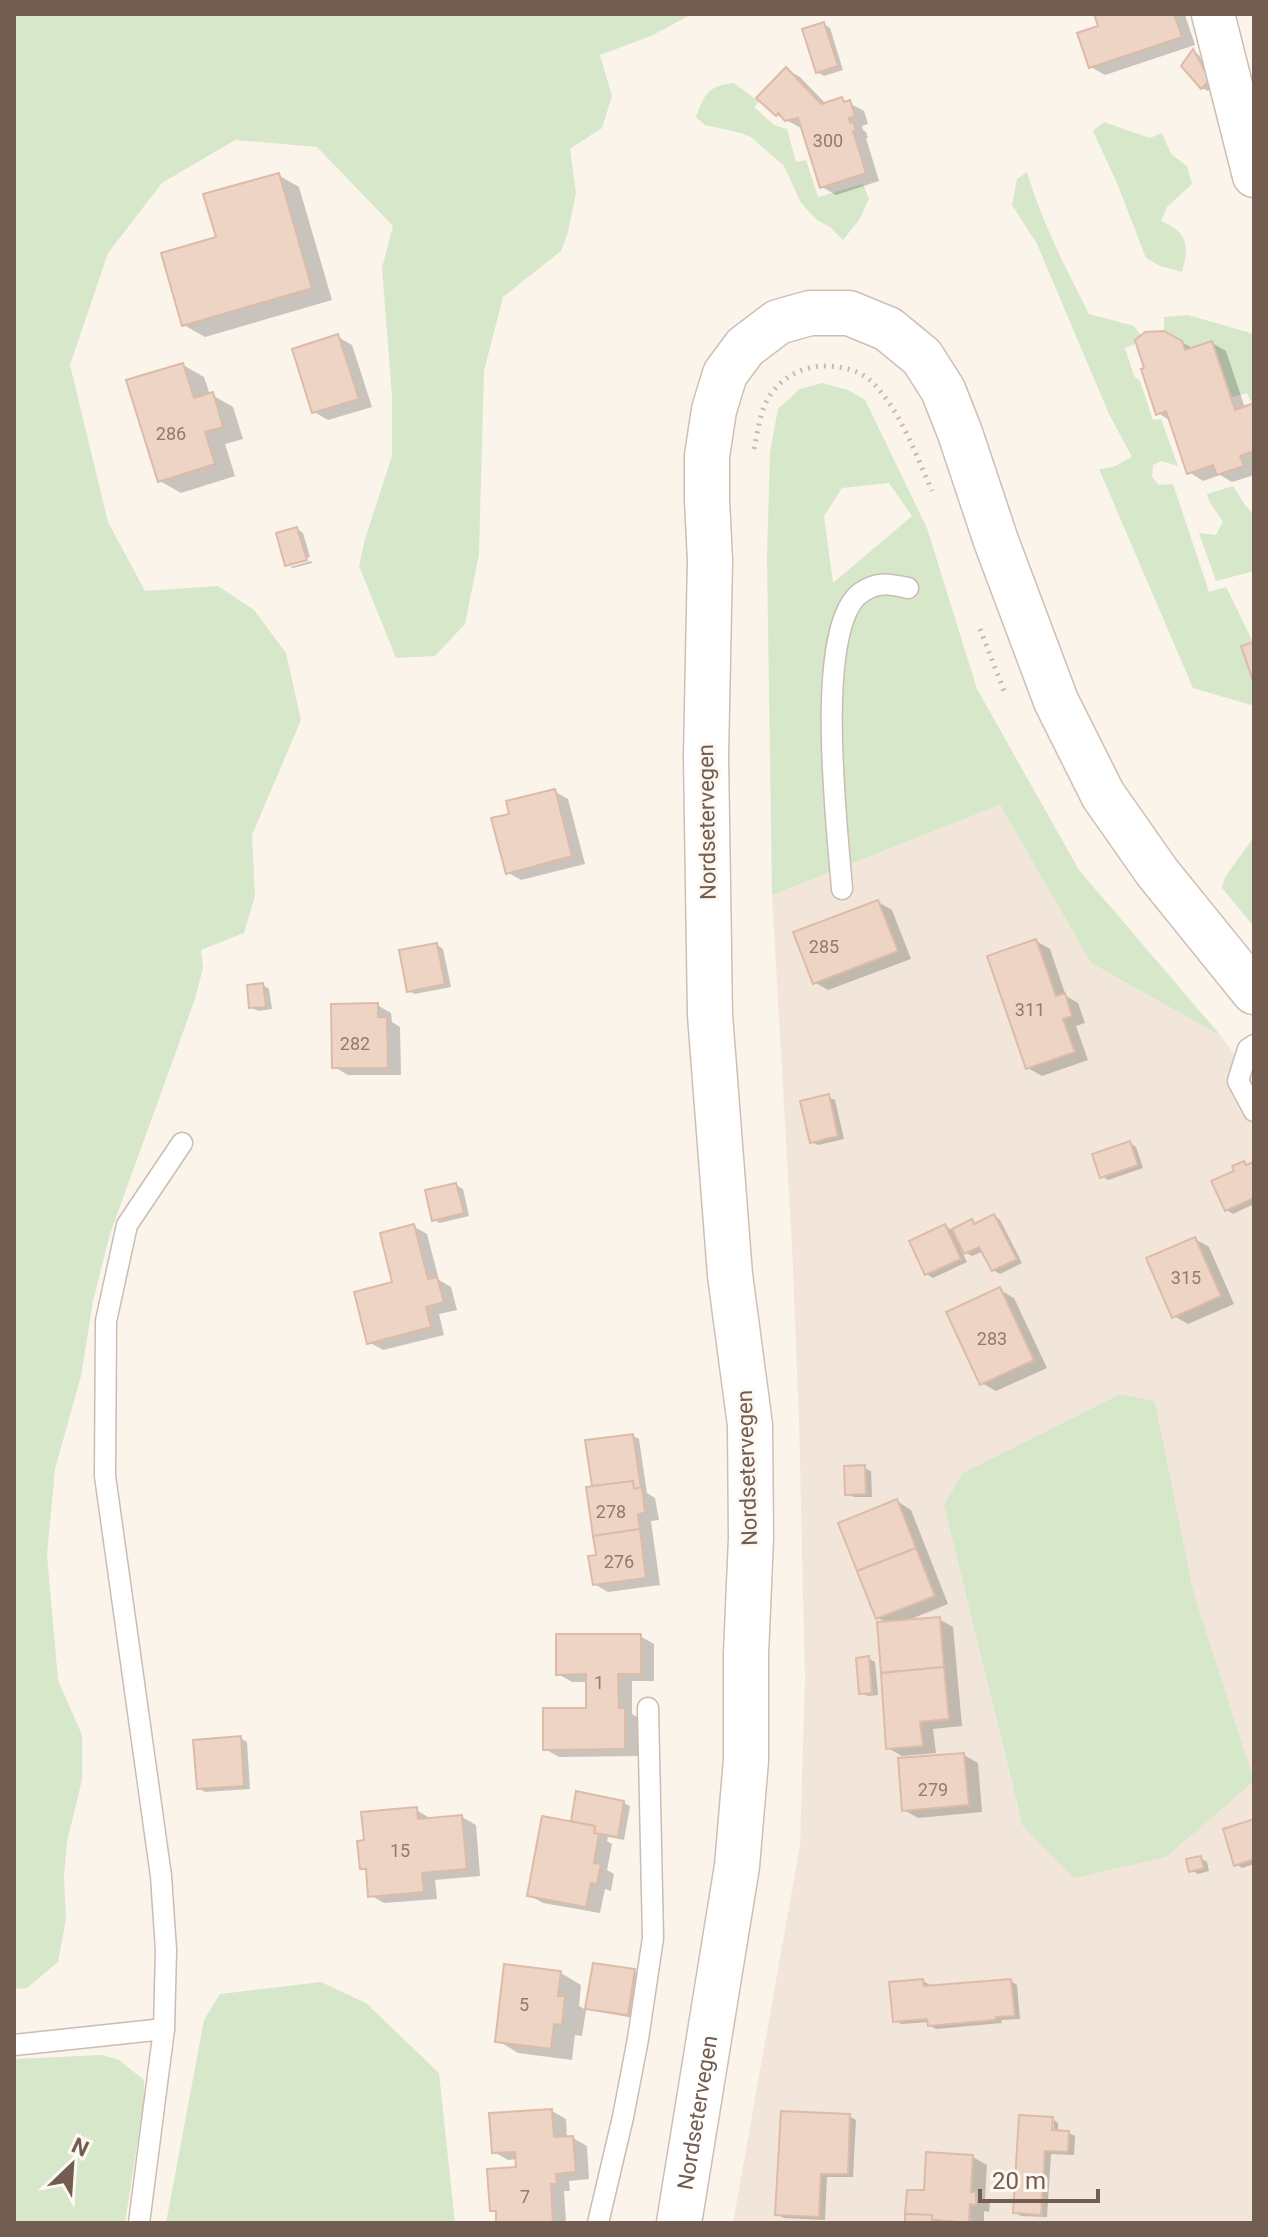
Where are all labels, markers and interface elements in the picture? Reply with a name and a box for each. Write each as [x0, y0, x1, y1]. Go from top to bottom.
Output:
house number: 300 [813, 130, 843, 151]
house number: 286 [156, 423, 186, 444]
street label: Nordsetervegen [693, 744, 721, 900]
house number: 285 [809, 936, 839, 957]
house number: 311 [1015, 999, 1045, 1020]
house number: 282 [340, 1033, 370, 1054]
house number: 315 [1171, 1267, 1201, 1288]
house number: 283 [977, 1328, 1007, 1349]
street label: Nordsetervegen [732, 1390, 762, 1546]
house number: 278 [596, 1501, 626, 1522]
house number: 276 [604, 1551, 634, 1572]
house number: 1 [594, 1672, 604, 1693]
house number: 279 [918, 1779, 948, 1800]
house number: 15 [390, 1840, 410, 1861]
house number: 5 [519, 1994, 529, 2015]
street label: Nordsetervegen [672, 2034, 722, 2191]
north arrow [32, 2125, 112, 2205]
text: N [68, 2133, 93, 2162]
scale bar [980, 2153, 1098, 2203]
text: 20 m [992, 2167, 1046, 2195]
house number: 7 [520, 2186, 530, 2207]

